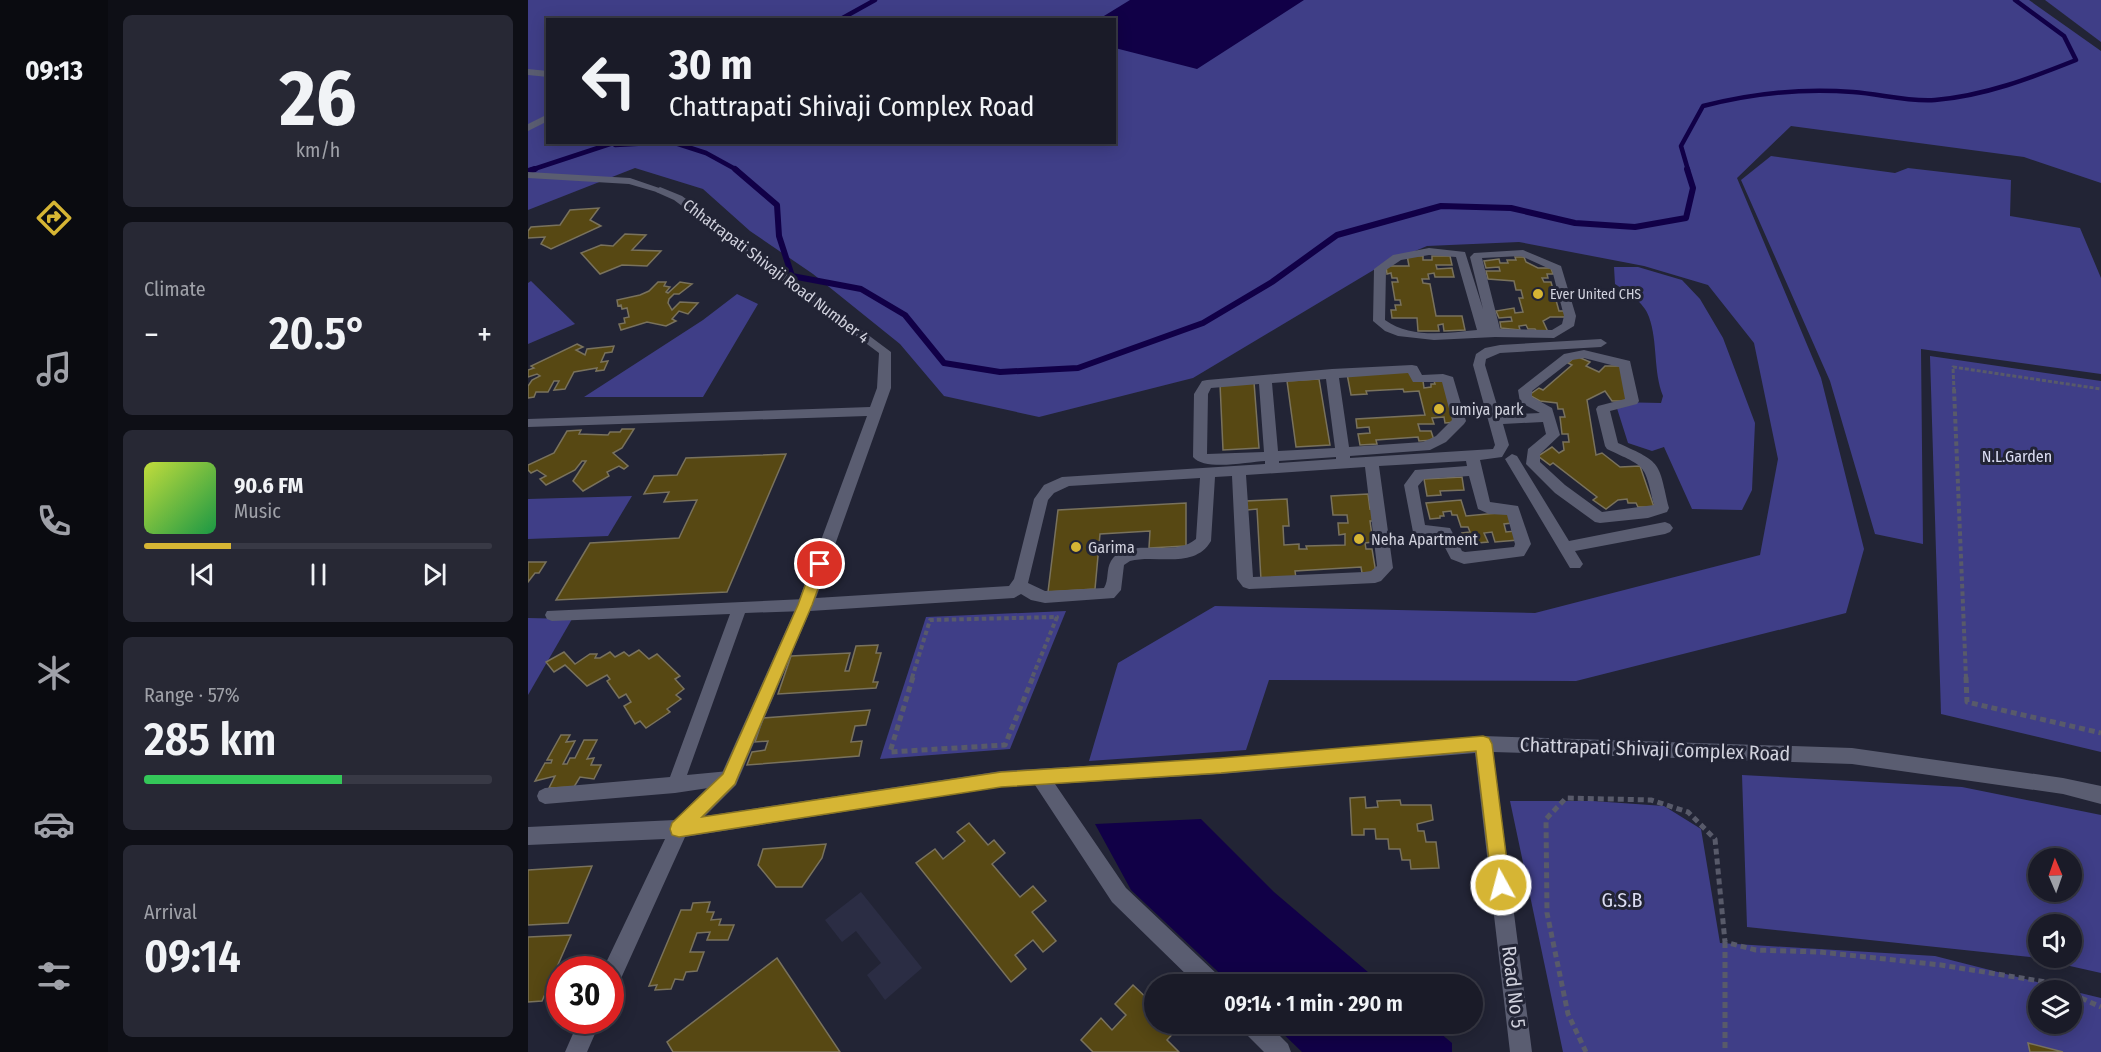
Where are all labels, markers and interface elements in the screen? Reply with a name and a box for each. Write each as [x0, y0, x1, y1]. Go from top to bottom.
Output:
text: 30 m [669, 40, 753, 90]
icon: left [570, 42, 648, 120]
text: 26 [280, 52, 356, 146]
text: 09:13 [25, 55, 83, 87]
text: Chattrapati Shivaji Complex Road [669, 91, 1034, 123]
text: km/h [296, 138, 340, 162]
street label: Chhatrapati Shivaji Road Number 4 [679, 195, 873, 347]
icon: directions [33, 197, 75, 239]
text: Climate [144, 277, 206, 301]
place label: Ever United CHS [1550, 286, 1641, 303]
marker: Ever United CHS [1531, 287, 1545, 301]
text: 20.5° [269, 307, 367, 361]
text: − [144, 315, 159, 355]
text: + [477, 315, 492, 355]
icon: music [33, 348, 75, 390]
place label: umiya park [1451, 400, 1524, 419]
marker: umiya park [1432, 402, 1446, 416]
park label: N.L.Garden [1982, 447, 2052, 466]
text: 90.6 FM [234, 472, 303, 499]
text: Music [234, 499, 281, 523]
icon: phone [33, 500, 75, 542]
place label: Neha Apartment [1371, 530, 1479, 549]
marker: Neha Apartment [1352, 532, 1366, 546]
pin [794, 538, 845, 589]
place label: Garima [1088, 538, 1135, 557]
marker: Garima [1069, 540, 1083, 554]
icon: arrive [803, 547, 836, 580]
icon: previous [186, 558, 219, 591]
icon: pause [302, 558, 335, 591]
icon: next [418, 558, 451, 591]
icon: climate [33, 652, 75, 694]
text: Range · 57% [144, 683, 240, 707]
text: 285 km [144, 713, 276, 767]
street label: Chattrapati Shivaji Complex Road [1519, 732, 1791, 766]
icon: car [33, 803, 75, 845]
north arrow [2028, 848, 2082, 902]
map controls [2028, 848, 2082, 1034]
position arrow [1469, 853, 1533, 917]
park label: G.S.B [1602, 888, 1642, 912]
text: Arrival [144, 900, 197, 924]
button: sound [2028, 914, 2082, 968]
text: 09:14 [144, 930, 241, 984]
street label: Road No 5 [1497, 944, 1531, 1030]
icon: filters [33, 955, 75, 997]
speed limit sign: 30 [546, 956, 624, 1034]
button: layers [2028, 980, 2082, 1034]
text: 09:14 · 1 min · 290 m [1224, 990, 1403, 1017]

